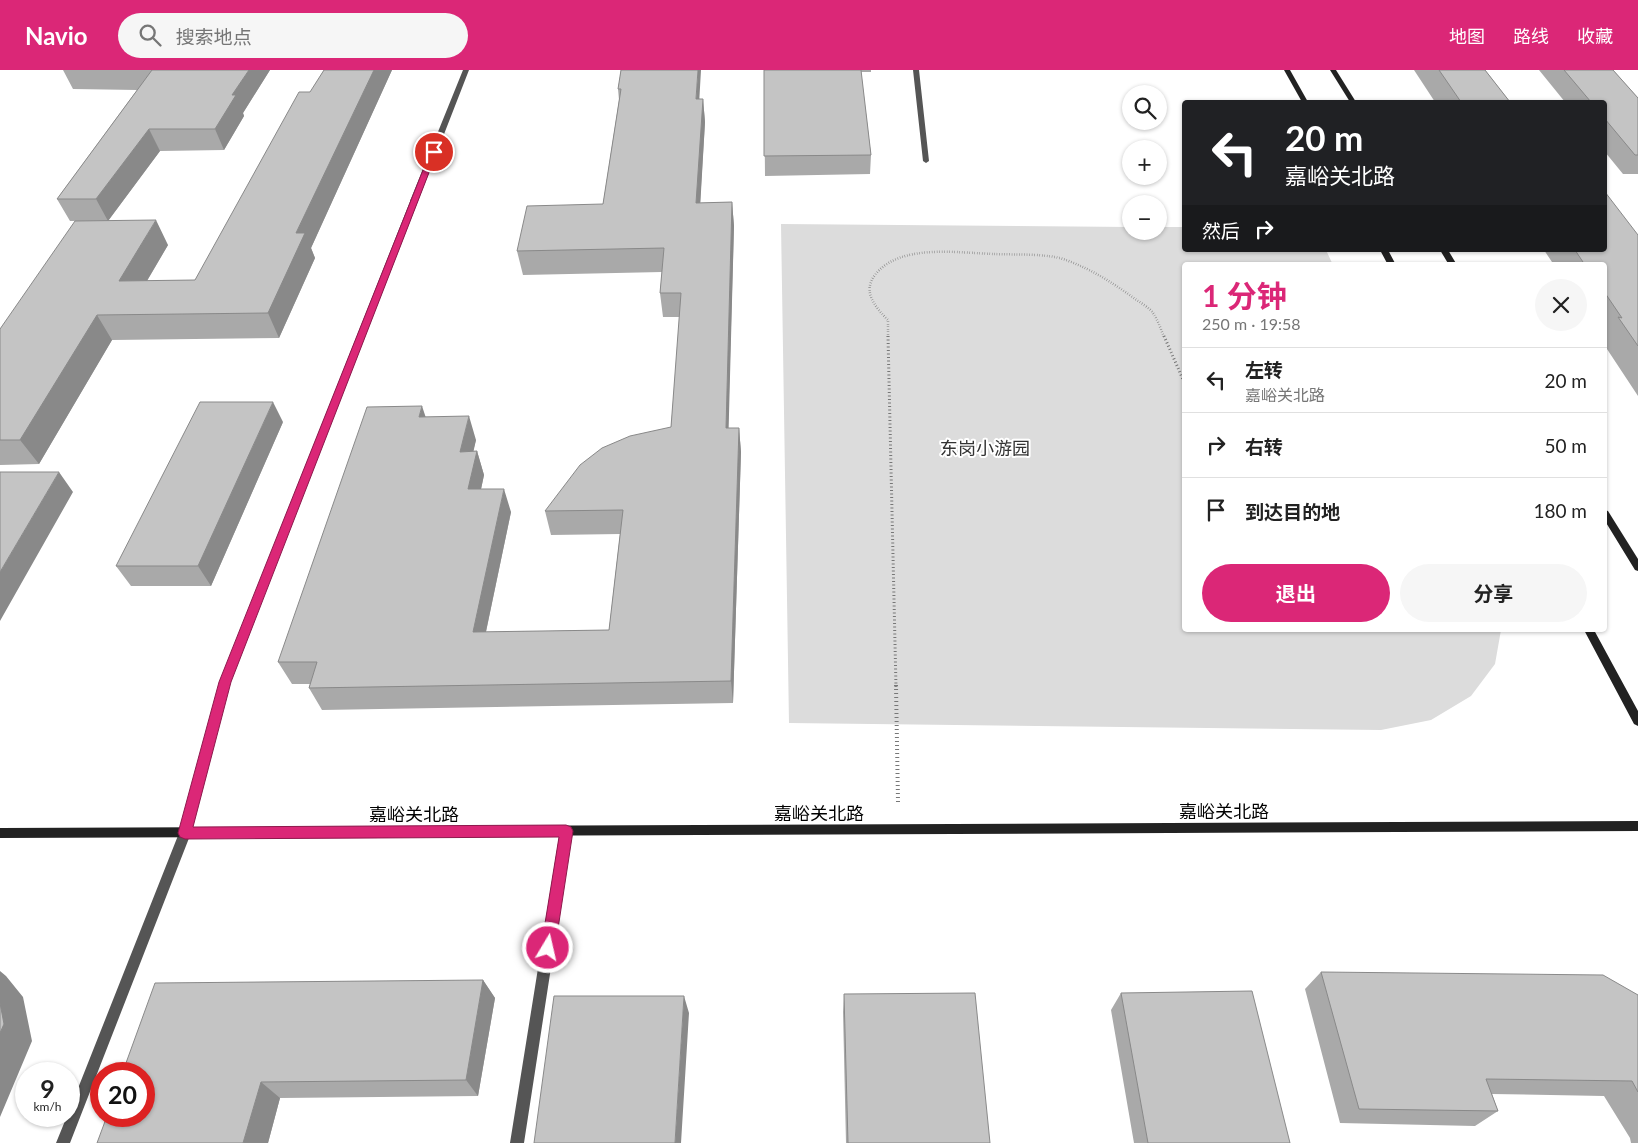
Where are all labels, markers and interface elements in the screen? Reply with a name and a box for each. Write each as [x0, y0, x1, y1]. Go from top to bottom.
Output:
search box [118, 13, 468, 58]
text: Navio [25, 21, 88, 50]
icon: search [136, 21, 164, 49]
text: 搜索地点 [176, 25, 252, 48]
text: 地图 [1449, 25, 1485, 47]
text: 路线 [1513, 25, 1549, 47]
text: 收藏 [1577, 25, 1613, 47]
map controls [1122, 85, 1167, 240]
button: search [1122, 85, 1167, 130]
text: 20 m [1285, 116, 1363, 158]
icon: left [1202, 120, 1267, 185]
pin [413, 131, 455, 173]
icon: arrive [420, 138, 448, 166]
button: + [1122, 140, 1167, 185]
text: 嘉峪关北路 [1285, 162, 1395, 189]
button: − [1122, 195, 1167, 240]
icon: right [1250, 215, 1278, 243]
text: 然后 [1202, 219, 1240, 242]
text: 1 分钟 [1202, 277, 1287, 313]
button: close [1535, 279, 1587, 331]
text: 250 m · 19:58 [1202, 314, 1301, 333]
text: 左转 [1245, 358, 1283, 381]
icon: left [1202, 366, 1230, 394]
text: 20 m [1544, 369, 1587, 392]
text: 嘉峪关北路 [1245, 385, 1325, 404]
icon: right [1202, 431, 1230, 459]
text: 50 m [1544, 434, 1587, 457]
text: 右转 [1245, 435, 1283, 458]
park label: 东岗小游园 [940, 437, 1030, 459]
icon: arrive [1202, 496, 1230, 524]
text: 180 m [1533, 499, 1587, 522]
text: 到达目的地 [1245, 500, 1340, 523]
button: 退出 [1202, 564, 1390, 622]
button: 分享 [1400, 564, 1587, 622]
street label: 嘉峪关北路 [1179, 800, 1269, 822]
street label: 嘉峪关北路 [774, 802, 864, 824]
street label: 嘉峪关北路 [369, 803, 459, 825]
position arrow [521, 921, 573, 973]
speed limit sign: 20 [90, 1062, 155, 1127]
text: 9 [40, 1073, 55, 1103]
text: km/h [33, 1099, 62, 1114]

